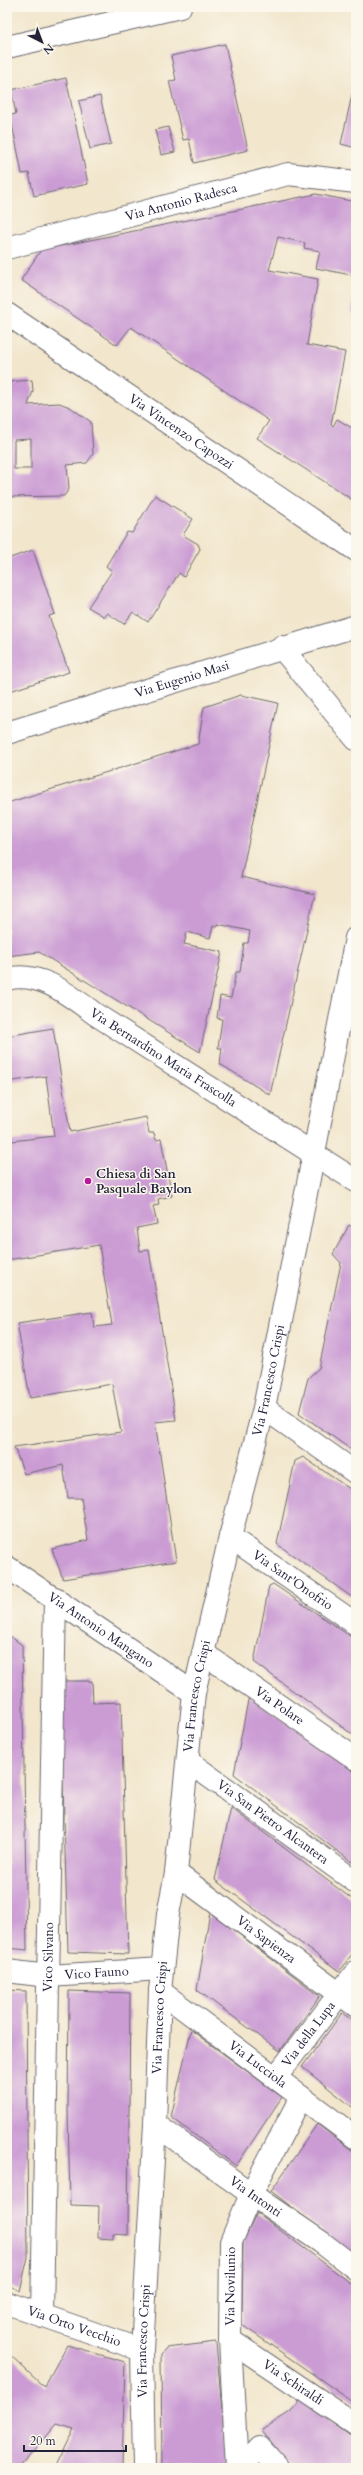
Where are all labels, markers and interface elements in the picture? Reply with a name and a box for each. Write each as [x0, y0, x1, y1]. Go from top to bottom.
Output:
north arrow [22, 22, 62, 62]
text: N [39, 40, 57, 58]
street label: Via Antonio Radesca [123, 179, 239, 226]
street label: Via Vincenzo Capozzi [125, 390, 237, 474]
street label: Via Eugenio Masi [132, 656, 232, 702]
street label: Via Bernardino Maria Frascolla [86, 1004, 240, 1111]
place label: Chiesa di San Pasquale Baylon [96, 1165, 193, 1198]
marker: Chiesa di San Pasquale Baylon [83, 1176, 93, 1186]
street label: Via Francesco Crispi [248, 1323, 289, 1438]
street label: Via Sant'Onofrio [249, 1546, 336, 1614]
street label: Via Antonio Mangano [44, 1588, 157, 1672]
street label: Via Francesco Crispi [179, 1638, 215, 1753]
street label: Via Polare [251, 1682, 308, 1730]
street label: Via San Pietro Alcantera [213, 1776, 333, 1869]
street label: Via Sapienza [233, 1912, 300, 1968]
street label: Vico Silvano [39, 1922, 58, 1992]
street label: Via Francesco Crispi [148, 1960, 172, 2075]
street label: Vico Fauno [64, 1962, 129, 1984]
street label: Via della Lupa [278, 1997, 340, 2071]
street label: Via Lucciola [225, 2036, 291, 2092]
street label: Via Intonti [225, 2172, 286, 2222]
street label: Via Novilunio [221, 2246, 240, 2326]
street label: Via Francesco Crispi [133, 2284, 155, 2398]
street label: Via Orto Vecchio [25, 2302, 123, 2351]
street label: Via Schiraldi [259, 2356, 327, 2410]
scale bar [24, 2427, 126, 2453]
text: 20 m [30, 2433, 57, 2449]

